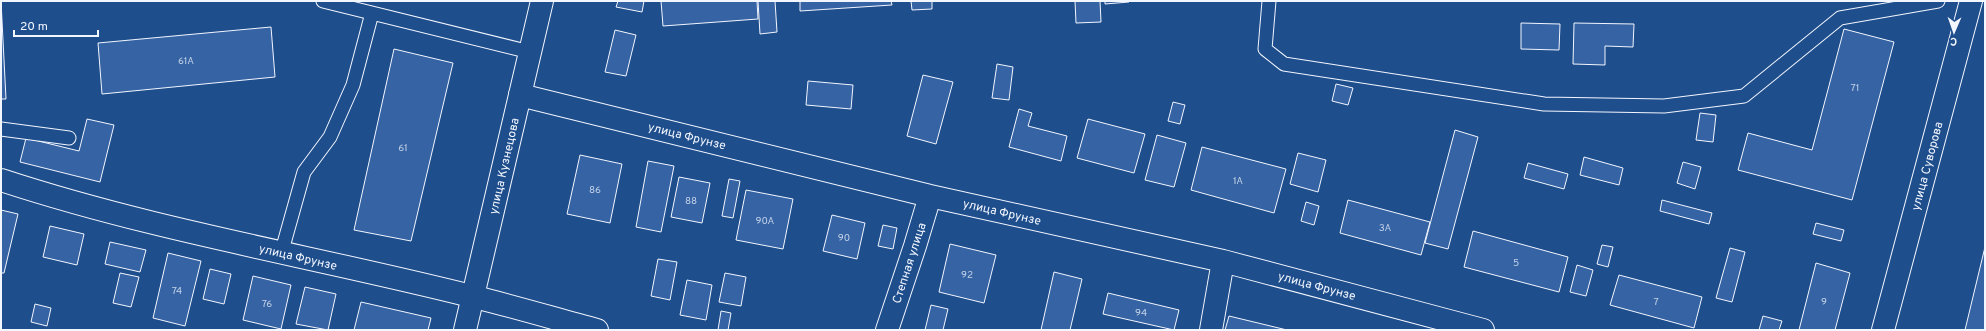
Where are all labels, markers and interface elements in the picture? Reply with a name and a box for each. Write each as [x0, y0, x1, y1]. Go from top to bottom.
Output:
scale bar [14, 12, 98, 38]
north arrow [1934, 12, 1974, 52]
text: 20 m [20, 19, 48, 35]
text: С [1950, 34, 1957, 48]
house number: 61А [178, 55, 194, 68]
house number: 71 [1850, 82, 1860, 95]
street label: улица Кузнецова [486, 116, 524, 216]
street label: улица Фрунзе [646, 120, 727, 154]
street label: улица Суворова [1908, 120, 1948, 213]
house number: 61 [398, 142, 408, 155]
house number: 1А [1233, 175, 1243, 188]
house number: 86 [589, 184, 601, 197]
house number: 88 [685, 195, 697, 208]
street label: улица Фрунзе [961, 196, 1043, 230]
house number: 90А [756, 215, 775, 228]
street label: Степная улица [889, 221, 931, 306]
house number: 3А [1379, 222, 1392, 235]
house number: 90 [838, 232, 850, 245]
street label: улица Фрунзе [257, 241, 339, 275]
house number: 5 [1513, 257, 1519, 270]
house number: 92 [961, 269, 973, 282]
street label: улица Фрунзе [1276, 269, 1357, 305]
house number: 74 [172, 285, 182, 298]
house number: 7 [1653, 296, 1659, 309]
house number: 9 [1821, 296, 1827, 309]
house number: 76 [262, 298, 272, 311]
house number: 94 [1135, 307, 1147, 320]

